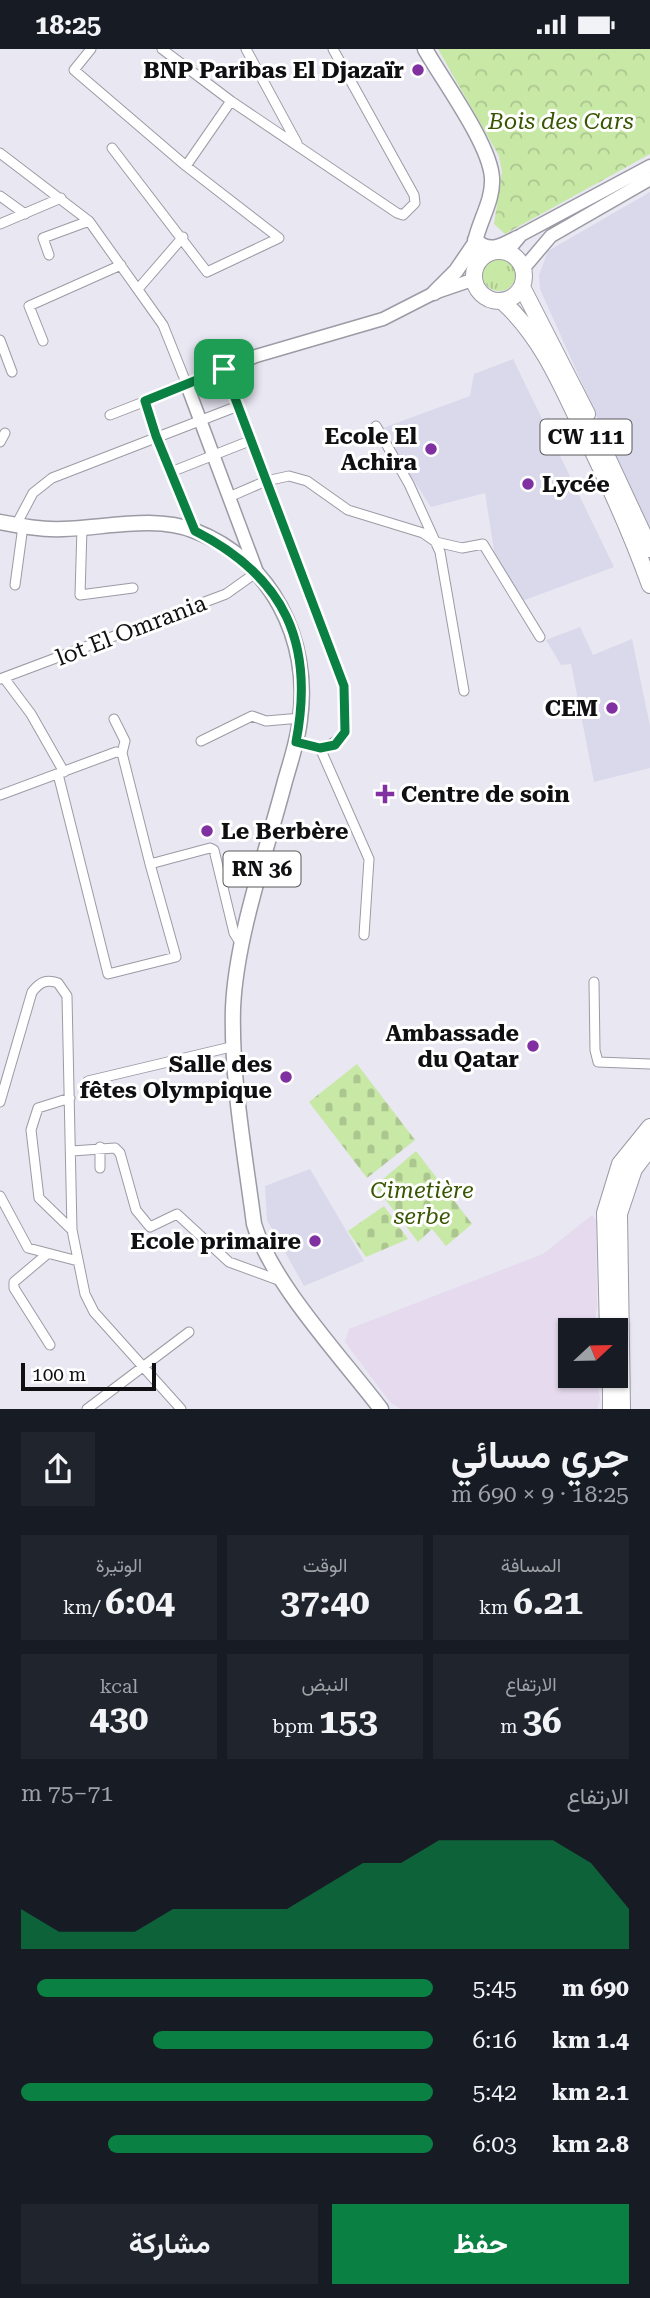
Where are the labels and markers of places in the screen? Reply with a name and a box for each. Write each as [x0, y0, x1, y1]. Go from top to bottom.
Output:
place label: BNP Paribas El Djazaïr [143, 57, 404, 84]
marker: BNP Paribas El Djazaïr [410, 62, 426, 78]
pin [194, 339, 254, 399]
place label: Ecole El Achira [324, 423, 417, 476]
marker: Ecole El Achira [423, 441, 439, 457]
place label: Lycée [542, 471, 610, 498]
marker: Lycée [520, 476, 536, 492]
place label: CEM [545, 695, 598, 722]
marker: CEM [604, 700, 620, 716]
place label: Centre de soin [401, 781, 570, 808]
marker: Centre de soin [375, 784, 395, 804]
place label: Le Berbère [221, 818, 349, 845]
marker: Le Berbère [199, 823, 215, 839]
place label: Ambassade du Qatar [385, 1020, 519, 1073]
marker: Ambassade du Qatar [525, 1038, 541, 1054]
place label: Salle des fêtes Olympique [80, 1051, 272, 1104]
marker: Salle des fêtes Olympique [278, 1069, 294, 1085]
place label: Ecole primaire [130, 1228, 301, 1255]
marker: Ecole primaire [307, 1233, 323, 1249]

